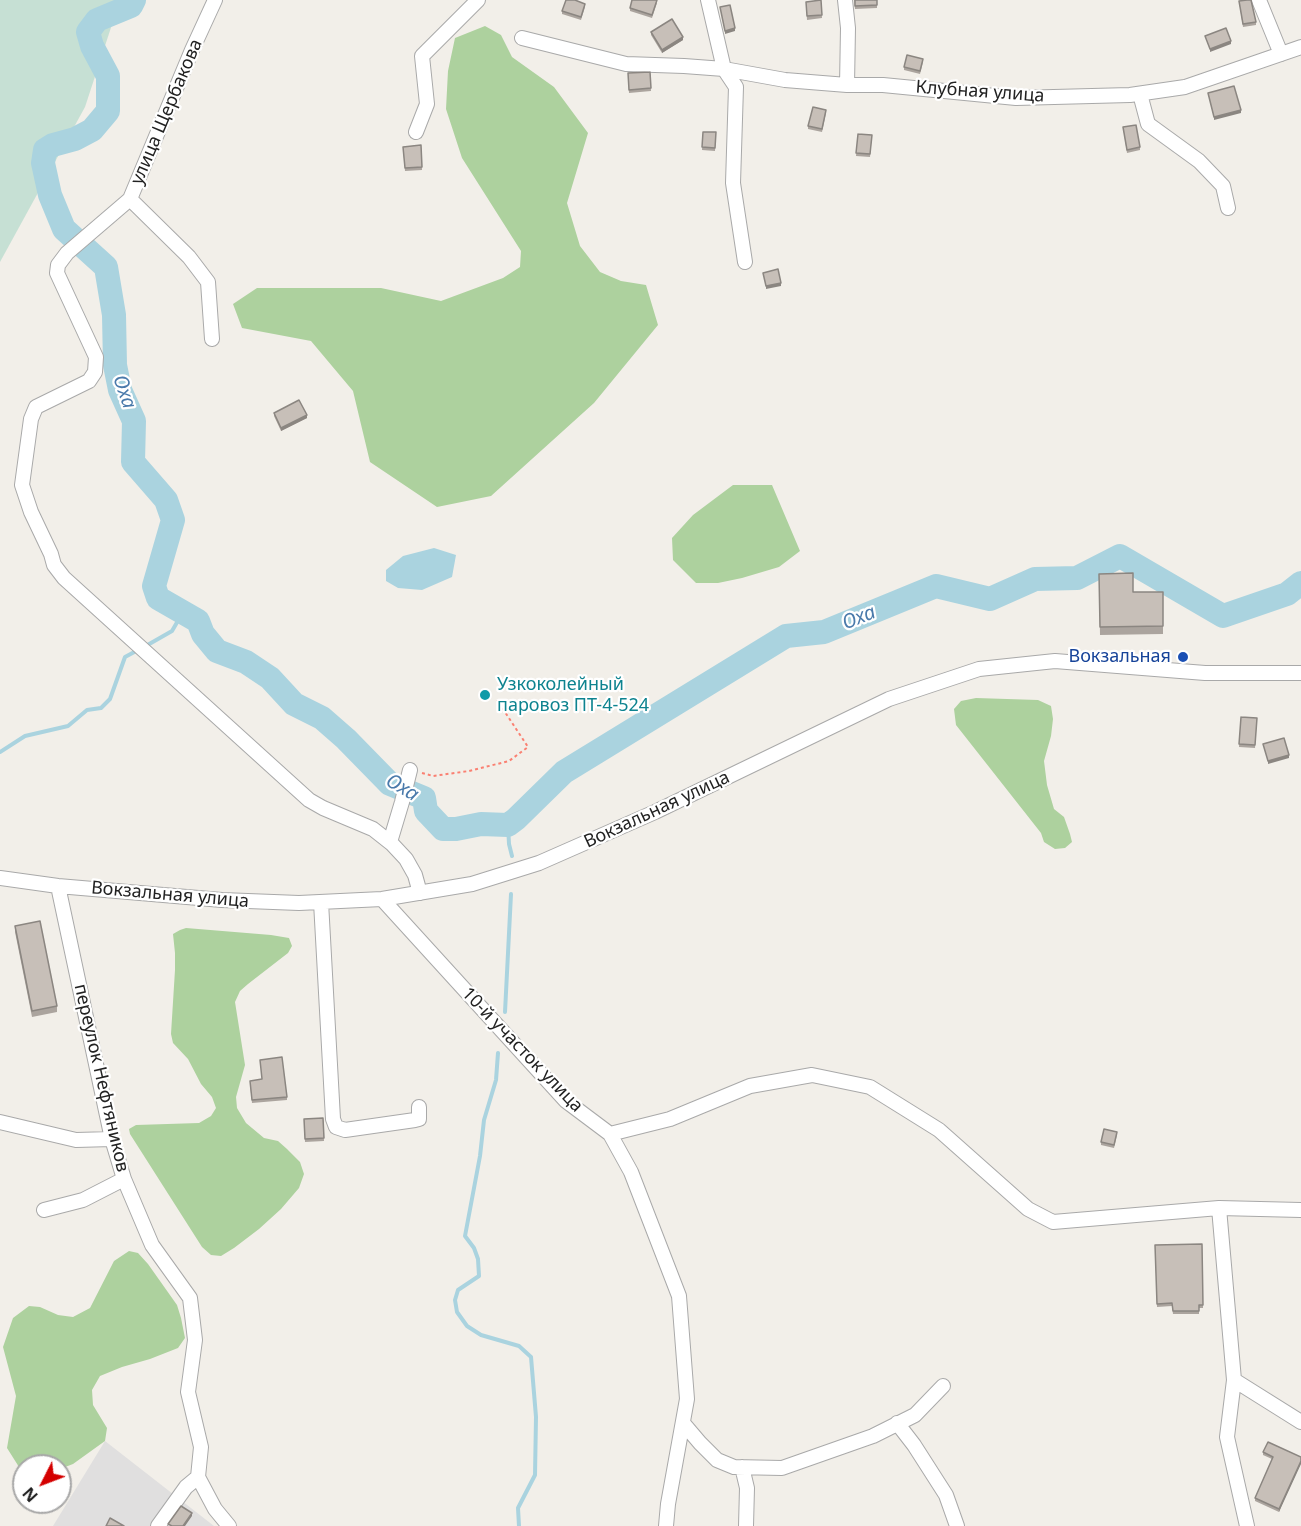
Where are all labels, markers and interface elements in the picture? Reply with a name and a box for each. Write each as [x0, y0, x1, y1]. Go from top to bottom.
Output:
street label: улица Щербакова [127, 36, 207, 188]
street label: Клубная улица [915, 77, 1045, 107]
water label: Оха [107, 372, 141, 412]
water label: Оха [839, 601, 879, 635]
place label: Вокзальная [1068, 646, 1171, 668]
marker: Вокзальная [1176, 650, 1190, 664]
place label: Узкоколейный паровоз ПТ-4-524 [497, 674, 649, 716]
marker: Узкоколейный паровоз ПТ-4-524 [478, 688, 492, 702]
street label: Вокзальная улица [581, 767, 733, 853]
water label: Оха [381, 769, 423, 807]
street label: Вокзальная улица [90, 877, 250, 913]
street label: переулок Нефтяников [69, 982, 133, 1174]
street label: 10-й участок улица [457, 983, 587, 1117]
north arrow [12, 1454, 72, 1514]
text: N [18, 1483, 43, 1507]

